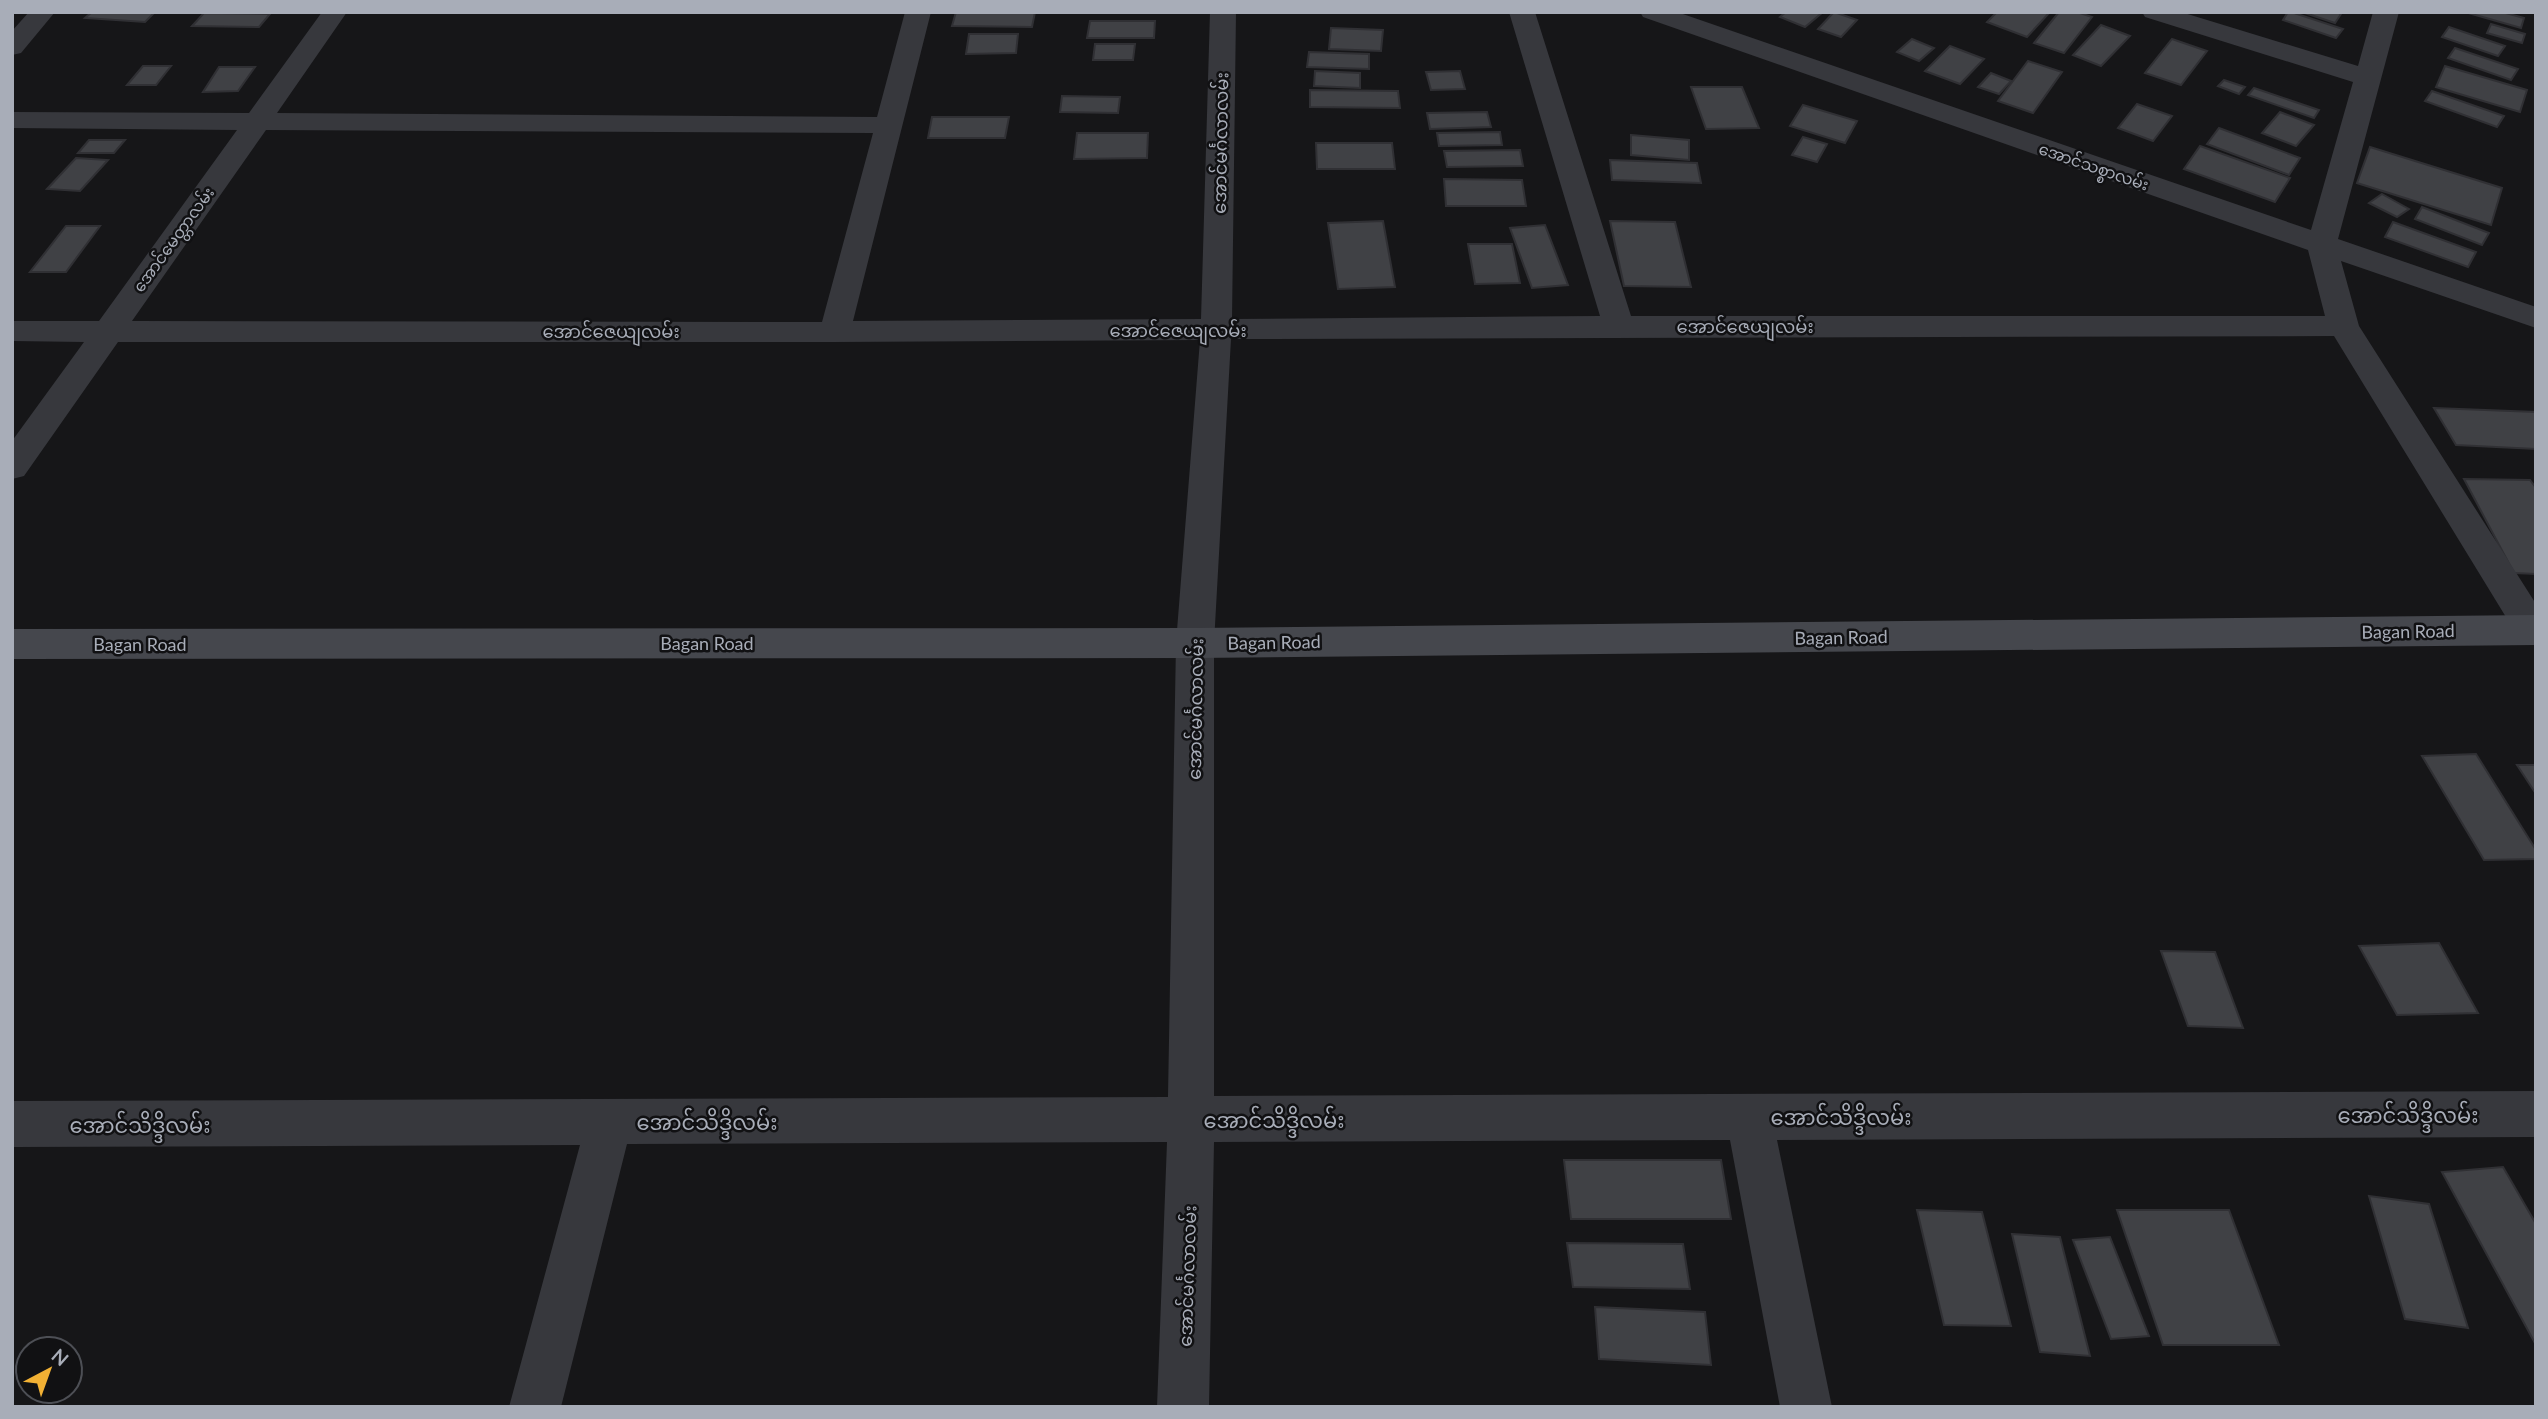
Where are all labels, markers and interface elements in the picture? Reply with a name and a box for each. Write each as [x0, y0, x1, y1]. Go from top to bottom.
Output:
street label: အောင်မင်္ဂလာလမ်း [1207, 72, 1232, 214]
street label: အောင်သစ္စာလမ်း [2035, 137, 2152, 199]
street label: အောင်မေတ္တာလမ်း [128, 182, 221, 298]
street label: အောင်ဇေယျလမ်း [1676, 314, 1814, 342]
street label: အောင်ဇေယျလမ်း [1109, 318, 1247, 346]
street label: အောင်ဇေယျလမ်း [542, 319, 680, 347]
street label: Bagan Road [2361, 619, 2455, 643]
street label: Bagan Road [1794, 625, 1888, 649]
street label: Bagan Road [1227, 630, 1321, 654]
street label: Bagan Road [660, 632, 754, 654]
street label: Bagan Road [93, 633, 187, 655]
street label: အောင်မင်္ဂလာလမ်း [1182, 638, 1207, 780]
street label: အောင်သိဒ္ဒိလမ်း [2338, 1100, 2478, 1133]
street label: အောင်သိဒ္ဒိလမ်း [1771, 1102, 1911, 1135]
street label: အောင်သိဒ္ဒိလမ်း [1204, 1105, 1344, 1138]
street label: အောင်သိဒ္ဒိလမ်း [637, 1107, 777, 1140]
street label: အောင်သိဒ္ဒိလမ်း [70, 1110, 210, 1143]
street label: အောင်မင်္ဂလာလမ်း [1173, 1205, 1200, 1347]
north arrow [14, 1335, 84, 1405]
text: N [47, 1343, 74, 1370]

